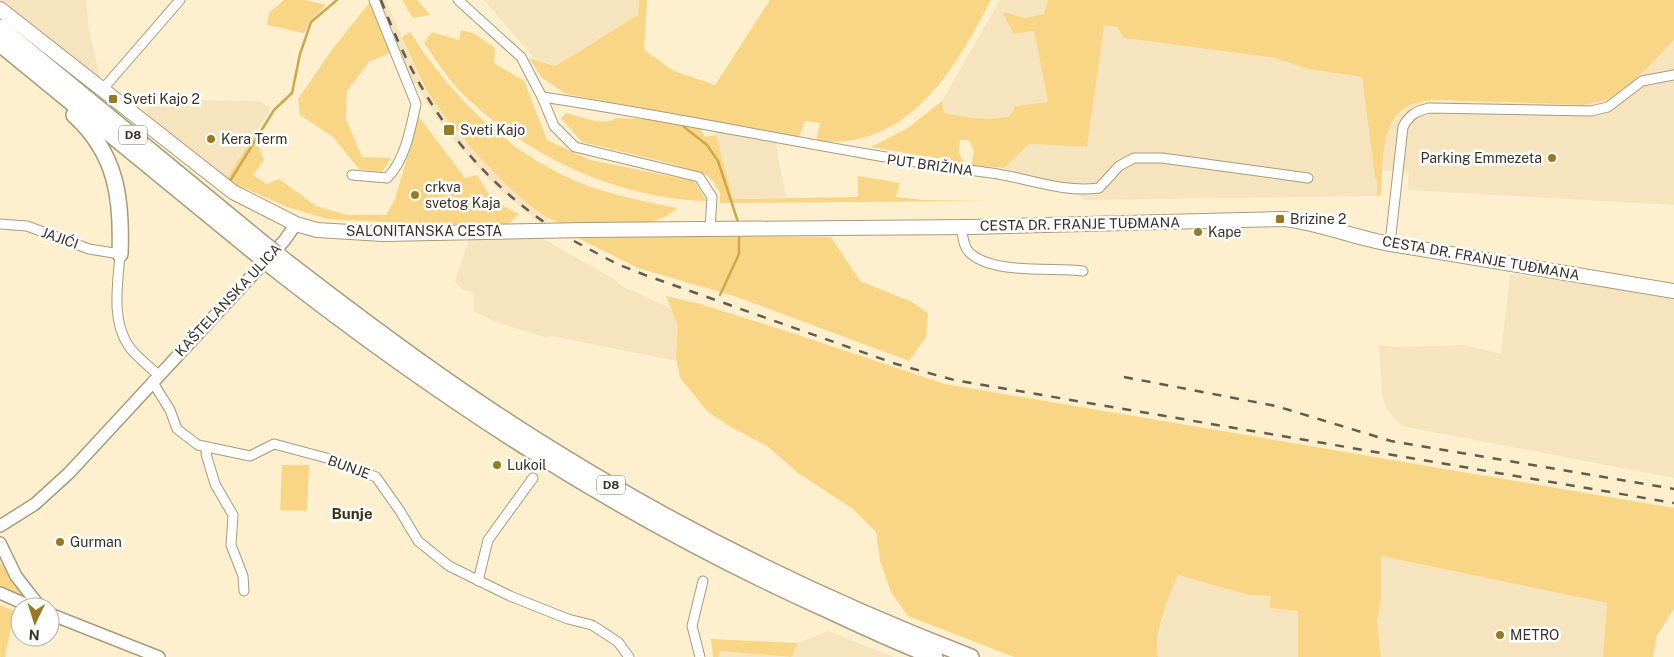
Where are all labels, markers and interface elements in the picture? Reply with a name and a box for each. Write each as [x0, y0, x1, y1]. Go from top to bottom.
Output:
place label: Sveti Kajo 2 [123, 91, 200, 107]
marker: Sveti Kajo 2 [107, 93, 119, 105]
place label: Sveti Kajo [460, 122, 525, 138]
marker: Sveti Kajo [442, 123, 456, 137]
road number: D8 [119, 126, 147, 144]
place label: Kera Term [221, 131, 287, 147]
marker: Kera Term [205, 133, 217, 145]
street label: PUT BRIŽINA [886, 150, 974, 179]
place label: Parking Emmezeta [1420, 150, 1542, 166]
marker: Parking Emmezeta [1546, 152, 1558, 164]
place label: crkva svetog Kaja [425, 179, 500, 211]
marker: crkva svetog Kaja [409, 189, 421, 201]
place label: Brizine 2 [1290, 211, 1346, 227]
marker: Brizine 2 [1274, 213, 1286, 225]
street label: CESTA DR. FRANJE TUĐMANA [980, 214, 1180, 234]
street label: JAJIĆI [39, 222, 81, 252]
street label: SALONITANSKA CESTA [346, 223, 502, 239]
place label: Kape [1208, 224, 1242, 240]
marker: Kape [1192, 226, 1204, 238]
street label: CESTA DR. FRANJE TUĐMANA [1381, 233, 1581, 283]
street label: KAŠTELANSKA ULICA [171, 240, 284, 360]
street label: BUNJE [326, 452, 372, 482]
place label: Lukoil [507, 457, 547, 473]
marker: Lukoil [491, 459, 503, 471]
road number: D8 [597, 476, 625, 494]
district label: Bunje [331, 505, 373, 522]
place label: Gurman [70, 534, 122, 550]
marker: Gurman [54, 536, 66, 548]
north arrow [10, 597, 60, 647]
text: N [28, 627, 40, 643]
place label: METRO [1510, 627, 1559, 643]
marker: METRO [1494, 629, 1506, 641]

